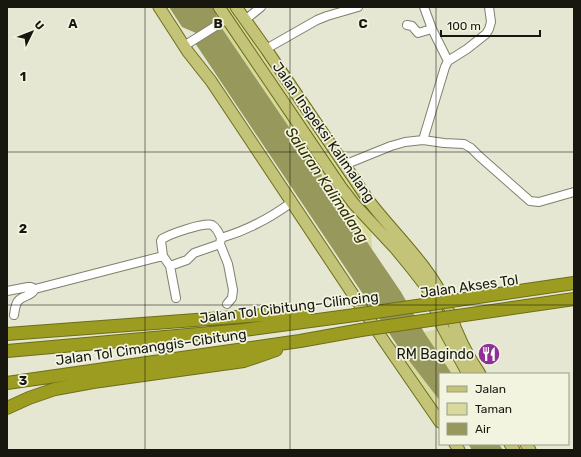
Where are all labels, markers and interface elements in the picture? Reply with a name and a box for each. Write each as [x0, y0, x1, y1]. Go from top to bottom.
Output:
north arrow [12, 12, 52, 52]
scale bar [441, 12, 540, 38]
text: A [68, 16, 78, 31]
text: B [213, 16, 223, 31]
text: C [358, 16, 368, 31]
text: U [31, 18, 46, 33]
text: 100 m [447, 19, 481, 33]
street label: Jalan Inspeksi Kalimalang [269, 59, 379, 206]
text: 1 [20, 69, 26, 84]
water label: Saluran Kalimalang [282, 124, 372, 246]
text: 2 [19, 221, 27, 236]
street label: Jalan Akses Tol [419, 271, 519, 302]
street label: Jalan Tol Cibitung–Cilincing [199, 288, 379, 327]
street label: Jalan Tol Cimanggis–Cibitung [55, 326, 248, 369]
restaurant icon: RM Bagindo [476, 341, 502, 367]
place label: RM Bagindo [397, 346, 474, 363]
text: 3 [19, 373, 28, 388]
legend [439, 373, 569, 445]
text: Jalan [475, 382, 506, 396]
text: Taman [475, 402, 512, 416]
text: Air [475, 422, 491, 436]

